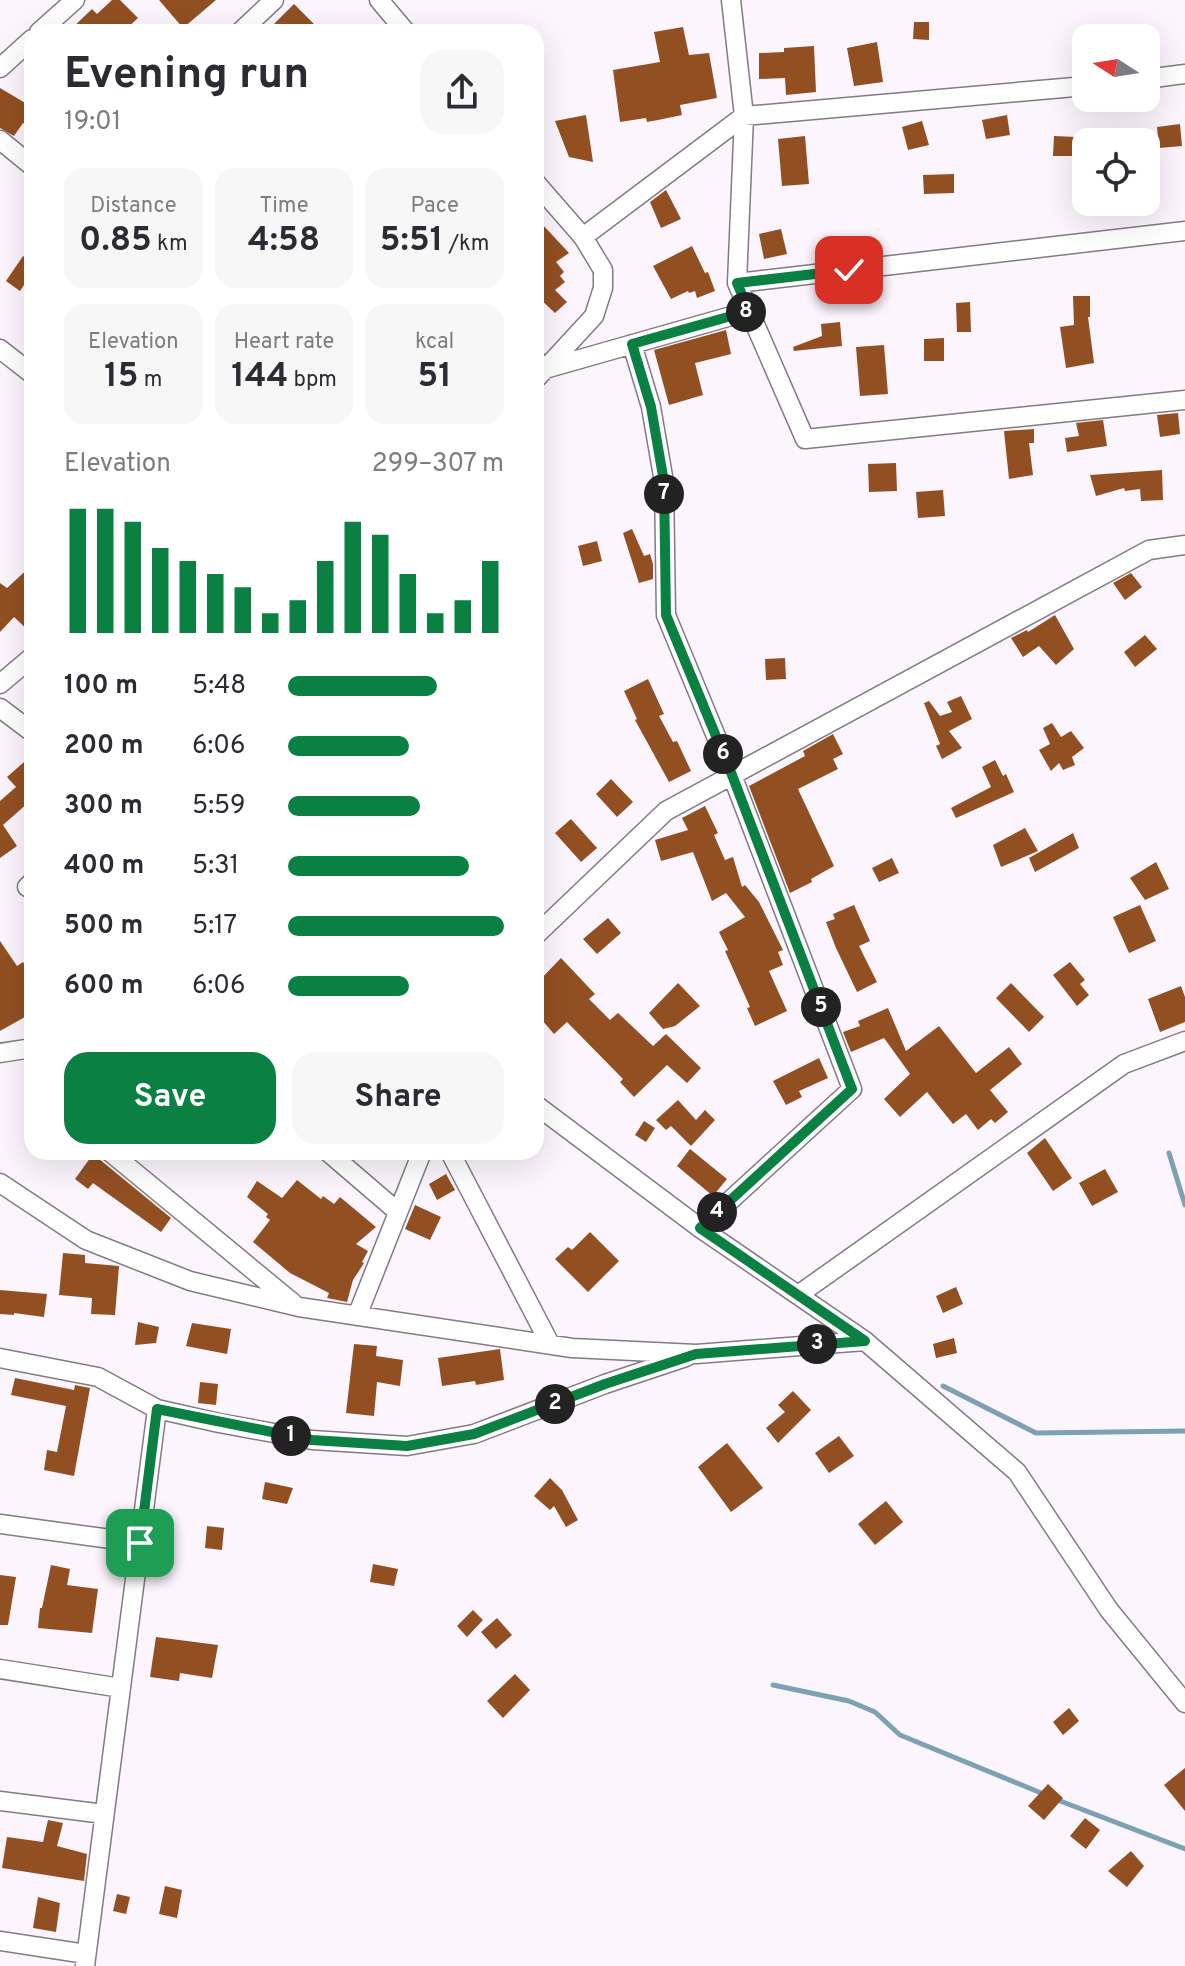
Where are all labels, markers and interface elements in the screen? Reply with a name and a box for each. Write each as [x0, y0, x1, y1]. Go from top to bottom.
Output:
north arrow [1072, 24, 1160, 112]
map controls [1072, 24, 1160, 216]
text: Evening run [64, 48, 309, 104]
button: share [420, 50, 504, 134]
text: 19:01 [64, 106, 121, 139]
button: locate [1072, 128, 1160, 216]
text: Distance [90, 193, 177, 220]
text: Time [259, 193, 309, 220]
text: Pace [410, 193, 459, 220]
text: 0.85 [79, 220, 152, 263]
text: 4:58 [248, 220, 320, 263]
text: 5:51 [380, 220, 443, 263]
text: km [152, 231, 188, 258]
text: /km [443, 231, 489, 258]
pin [815, 236, 883, 304]
icon: check [827, 248, 871, 292]
pin: 8 [726, 292, 766, 332]
text: 8 [739, 298, 753, 325]
text: Elevation [88, 329, 179, 356]
text: Heart rate [234, 329, 334, 356]
text: kcal [415, 329, 454, 356]
text: 15 [104, 356, 139, 399]
text: 144 [231, 356, 288, 399]
text: 51 [417, 356, 452, 399]
text: m [139, 367, 162, 394]
text: bpm [288, 367, 337, 394]
text: Elevation [64, 448, 171, 481]
text: 299–307 m [372, 448, 504, 481]
pin: 7 [644, 474, 684, 514]
text: 7 [658, 480, 670, 507]
text: 100 m [64, 670, 138, 703]
text: 5:48 [192, 670, 246, 703]
text: 200 m [64, 730, 143, 763]
text: 6:06 [192, 730, 246, 763]
pin: 6 [703, 734, 743, 774]
text: 6 [716, 740, 730, 767]
text: 300 m [64, 790, 143, 823]
text: 5:59 [192, 790, 245, 823]
text: 400 m [64, 850, 144, 883]
text: 5:31 [192, 850, 239, 883]
text: 500 m [64, 910, 143, 943]
text: 5:17 [192, 910, 237, 943]
text: 600 m [64, 970, 144, 1003]
text: 6:06 [192, 970, 246, 1003]
pin: 5 [801, 987, 841, 1027]
text: 5 [814, 993, 828, 1020]
button: Save [64, 1052, 276, 1144]
button: Share [292, 1052, 504, 1144]
pin: 4 [697, 1192, 737, 1232]
text: 4 [710, 1198, 724, 1225]
pin: 3 [797, 1324, 837, 1364]
text: 3 [810, 1330, 824, 1357]
pin: 2 [535, 1384, 575, 1424]
text: 2 [548, 1390, 562, 1417]
pin: 1 [271, 1416, 311, 1456]
text: 1 [287, 1422, 295, 1449]
pin [106, 1509, 174, 1577]
icon: arrive [118, 1521, 162, 1565]

